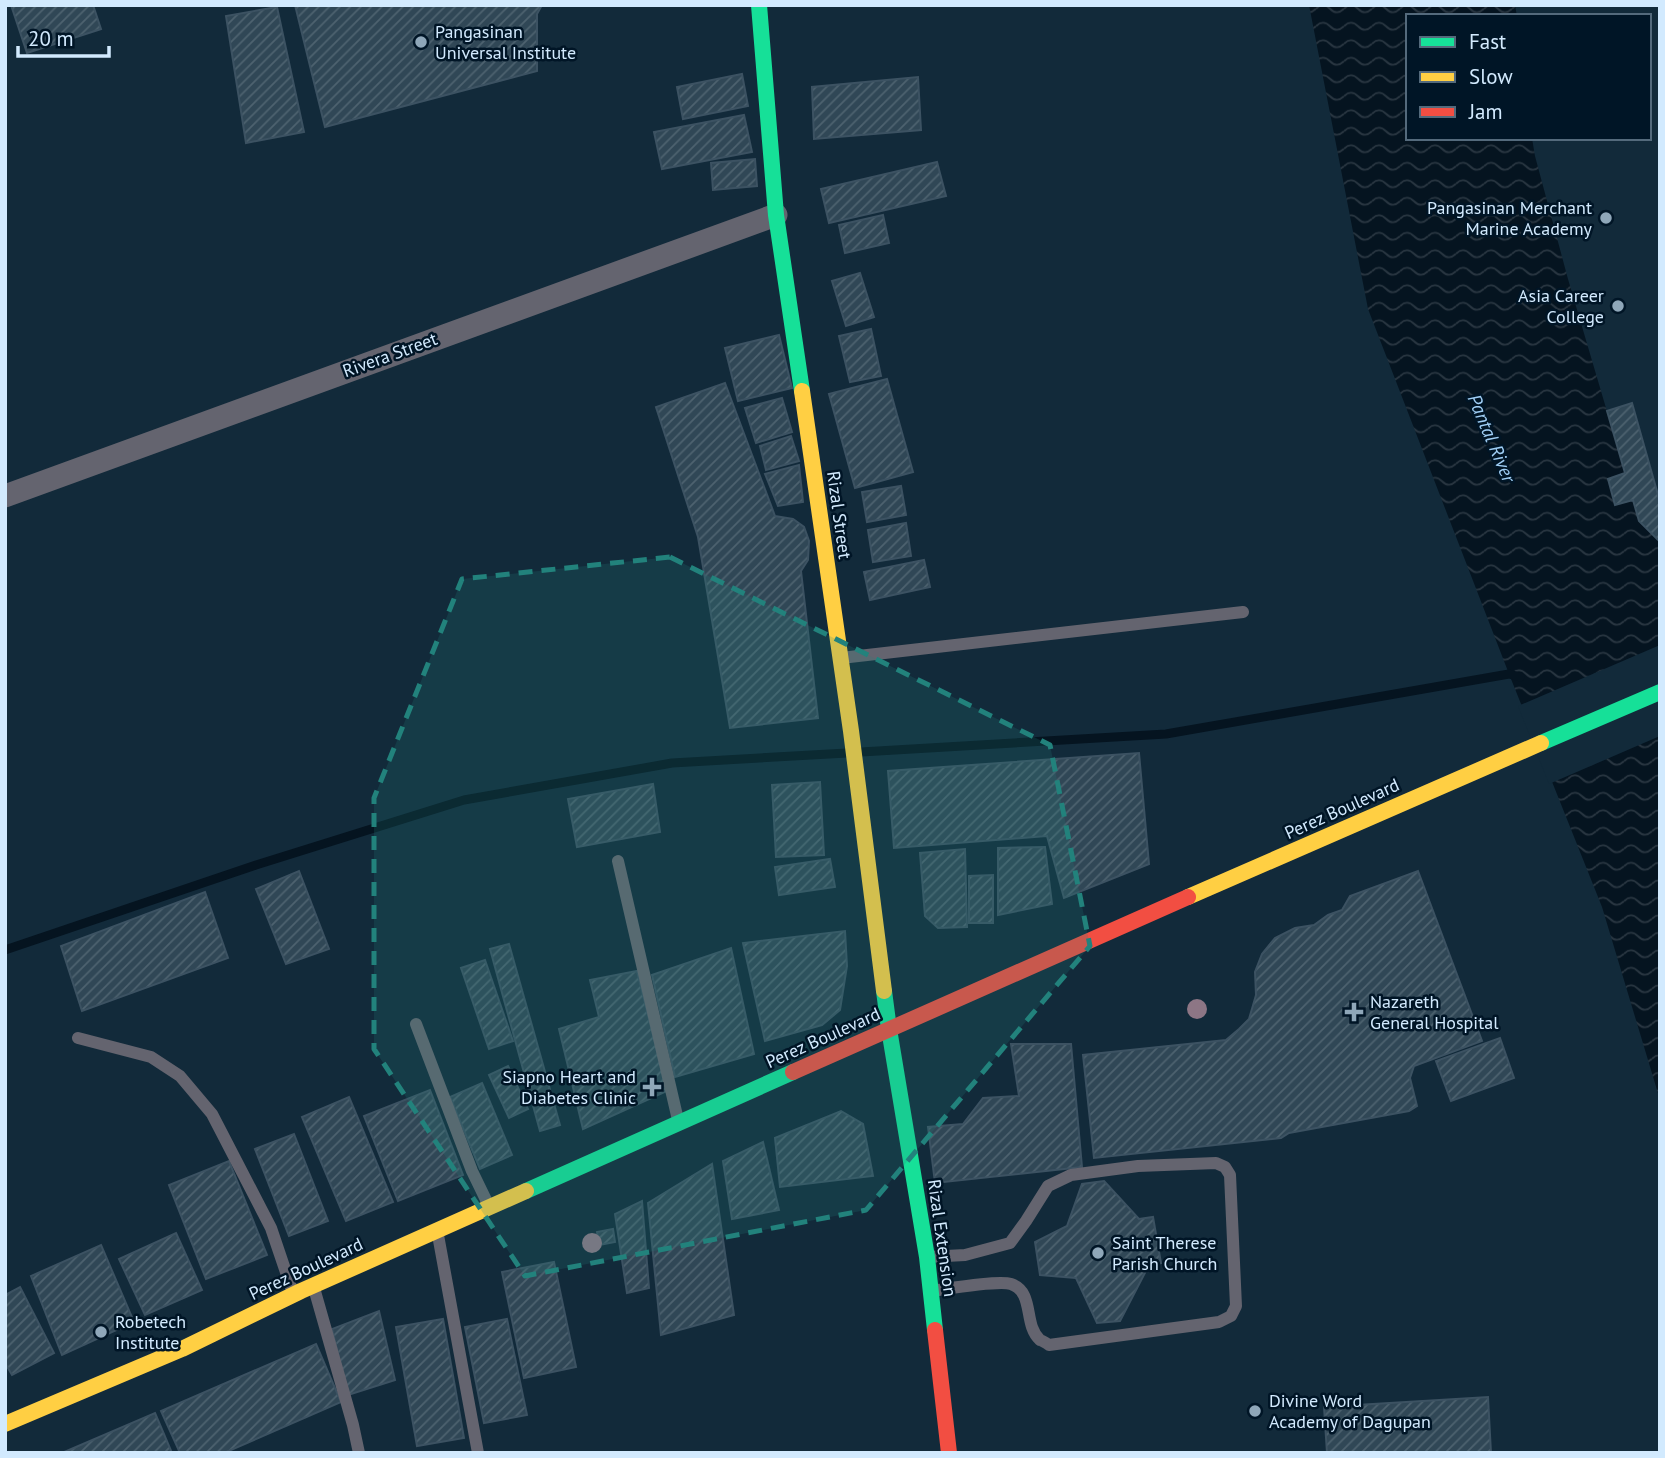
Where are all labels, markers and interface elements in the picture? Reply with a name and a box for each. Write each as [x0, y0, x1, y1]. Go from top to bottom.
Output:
scale bar [18, 14, 108, 58]
legend [1406, 14, 1651, 140]
place label: Pangasinan Universal Institute [435, 20, 576, 64]
text: 20 m [28, 25, 74, 52]
text: Fast [1469, 28, 1506, 55]
marker: Pangasinan Universal Institute [413, 34, 429, 50]
text: Slow [1469, 63, 1513, 90]
text: Jam [1468, 98, 1503, 125]
place label: Pangasinan Merchant Marine Academy [1427, 196, 1593, 240]
marker: Pangasinan Merchant Marine Academy [1598, 210, 1614, 226]
place label: Asia Career College [1518, 284, 1604, 328]
marker: Asia Career College [1610, 298, 1626, 314]
street label: Rivera Street [339, 327, 440, 382]
water label: Pantal River [1463, 390, 1522, 487]
street label: Rizal Street [822, 469, 857, 560]
street label: Perez Boulevard [1281, 773, 1403, 844]
place label: Nazareth General Hospital [1370, 990, 1499, 1034]
street label: Perez Boulevard [762, 1002, 884, 1073]
marker: Nazareth General Hospital [1344, 1002, 1364, 1022]
place label: Siapno Heart and Diabetes Clinic [502, 1065, 636, 1109]
marker: Siapno Heart and Diabetes Clinic [642, 1077, 662, 1097]
street label: Rizal Extension [923, 1178, 962, 1298]
place label: Saint Therese Parish Church [1112, 1231, 1217, 1275]
street label: Perez Boulevard [245, 1232, 366, 1305]
marker: Saint Therese Parish Church [1090, 1245, 1106, 1261]
place label: Robetech Institute [115, 1310, 186, 1354]
marker: Robetech Institute [93, 1324, 109, 1340]
place label: Divine Word Academy of Dagupan [1269, 1389, 1431, 1433]
marker: Divine Word Academy of Dagupan [1247, 1403, 1263, 1419]

